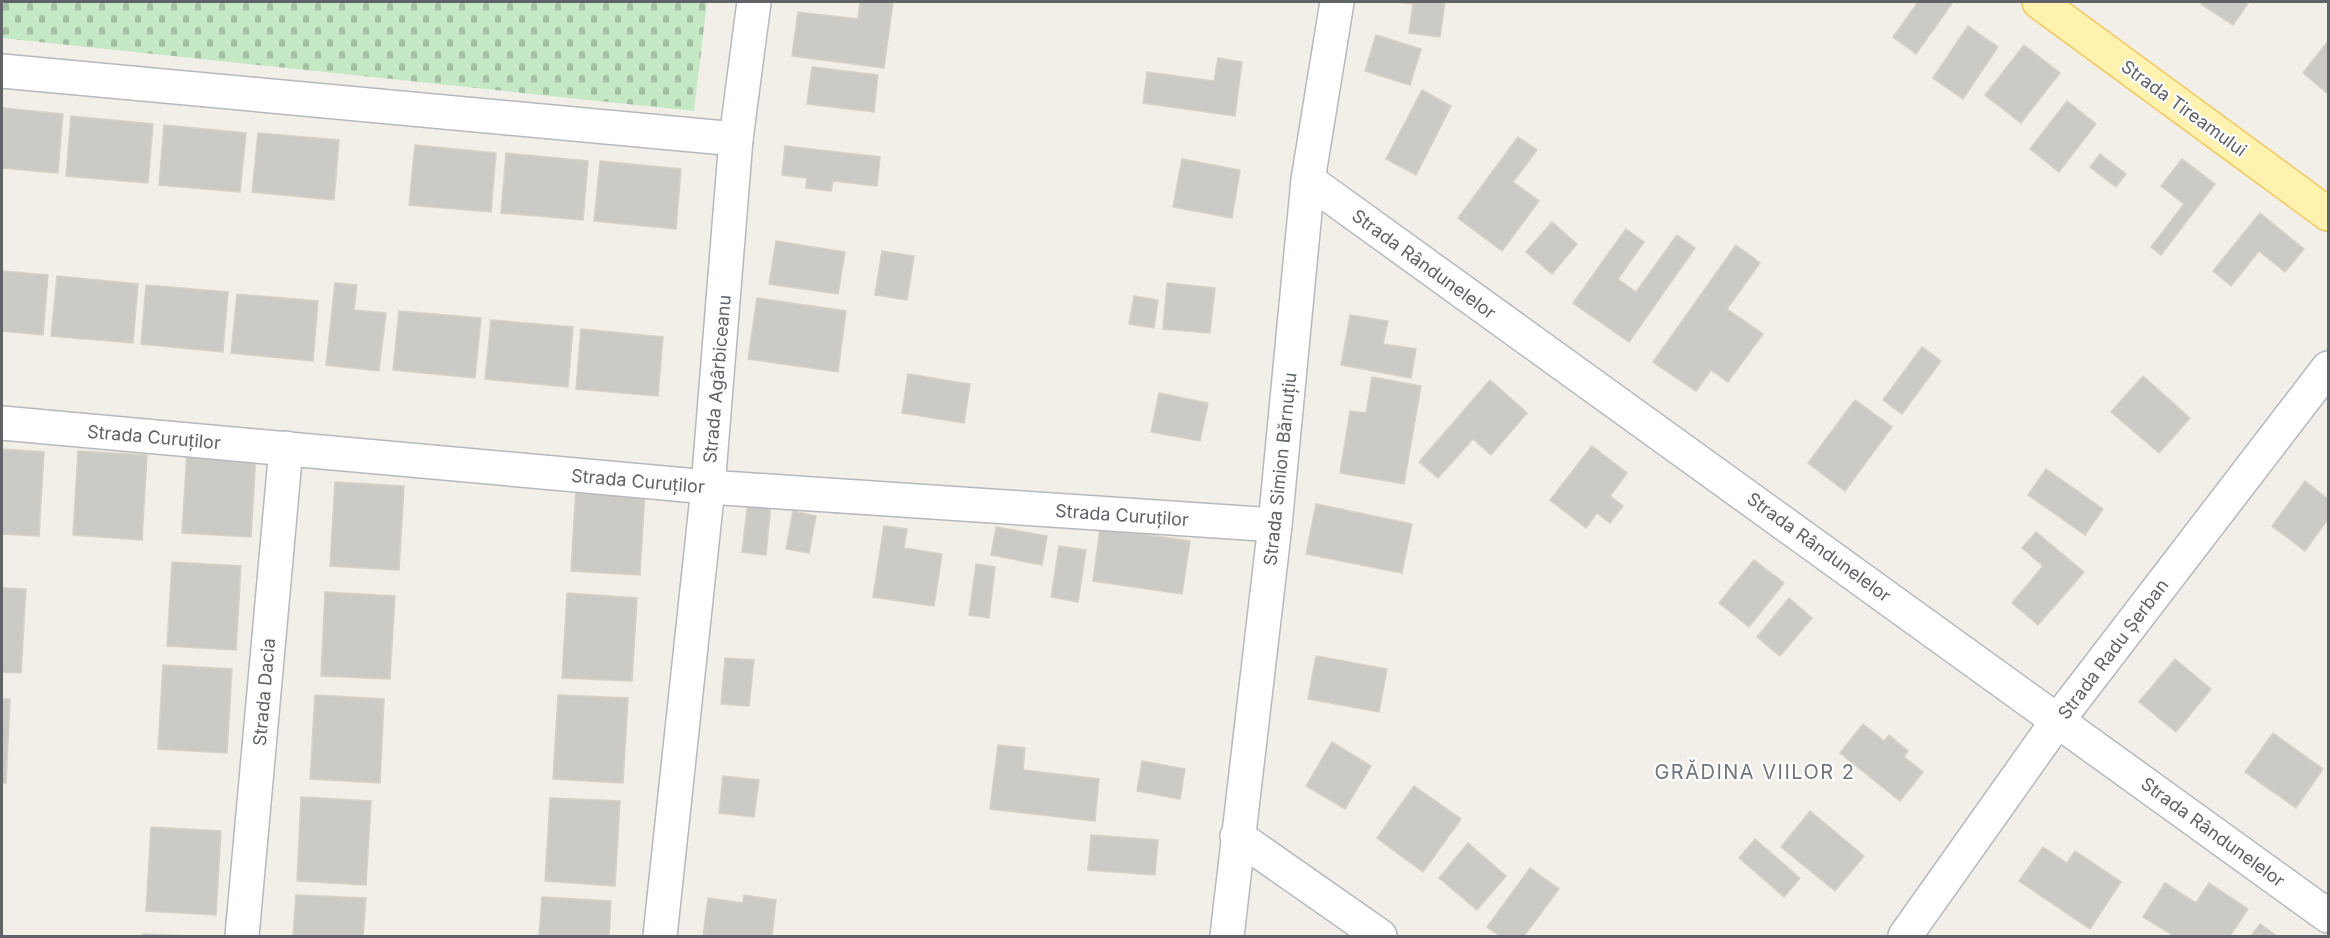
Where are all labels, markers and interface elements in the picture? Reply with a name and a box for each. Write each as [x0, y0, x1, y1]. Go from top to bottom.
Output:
street label: Strada Tireamului [2117, 56, 2251, 160]
street label: Strada Rândunelelor [1348, 205, 1500, 323]
street label: Strada Agârbiceanu [699, 294, 735, 464]
street label: Strada Simion Bărnuțiu [1259, 371, 1302, 567]
street label: Strada Curuților [86, 421, 222, 454]
street label: Strada Curuților [570, 465, 706, 498]
street label: Strada Rândunelelor [1743, 488, 1895, 606]
street label: Strada Curuților [1054, 500, 1190, 531]
street label: Strada Radu Șerban [2053, 575, 2173, 724]
street label: Strada Dacia [249, 637, 279, 747]
district label: GRĂDINA VIILOR 2 [1654, 759, 1856, 784]
street label: Strada Rândunelelor [2137, 773, 2289, 891]

